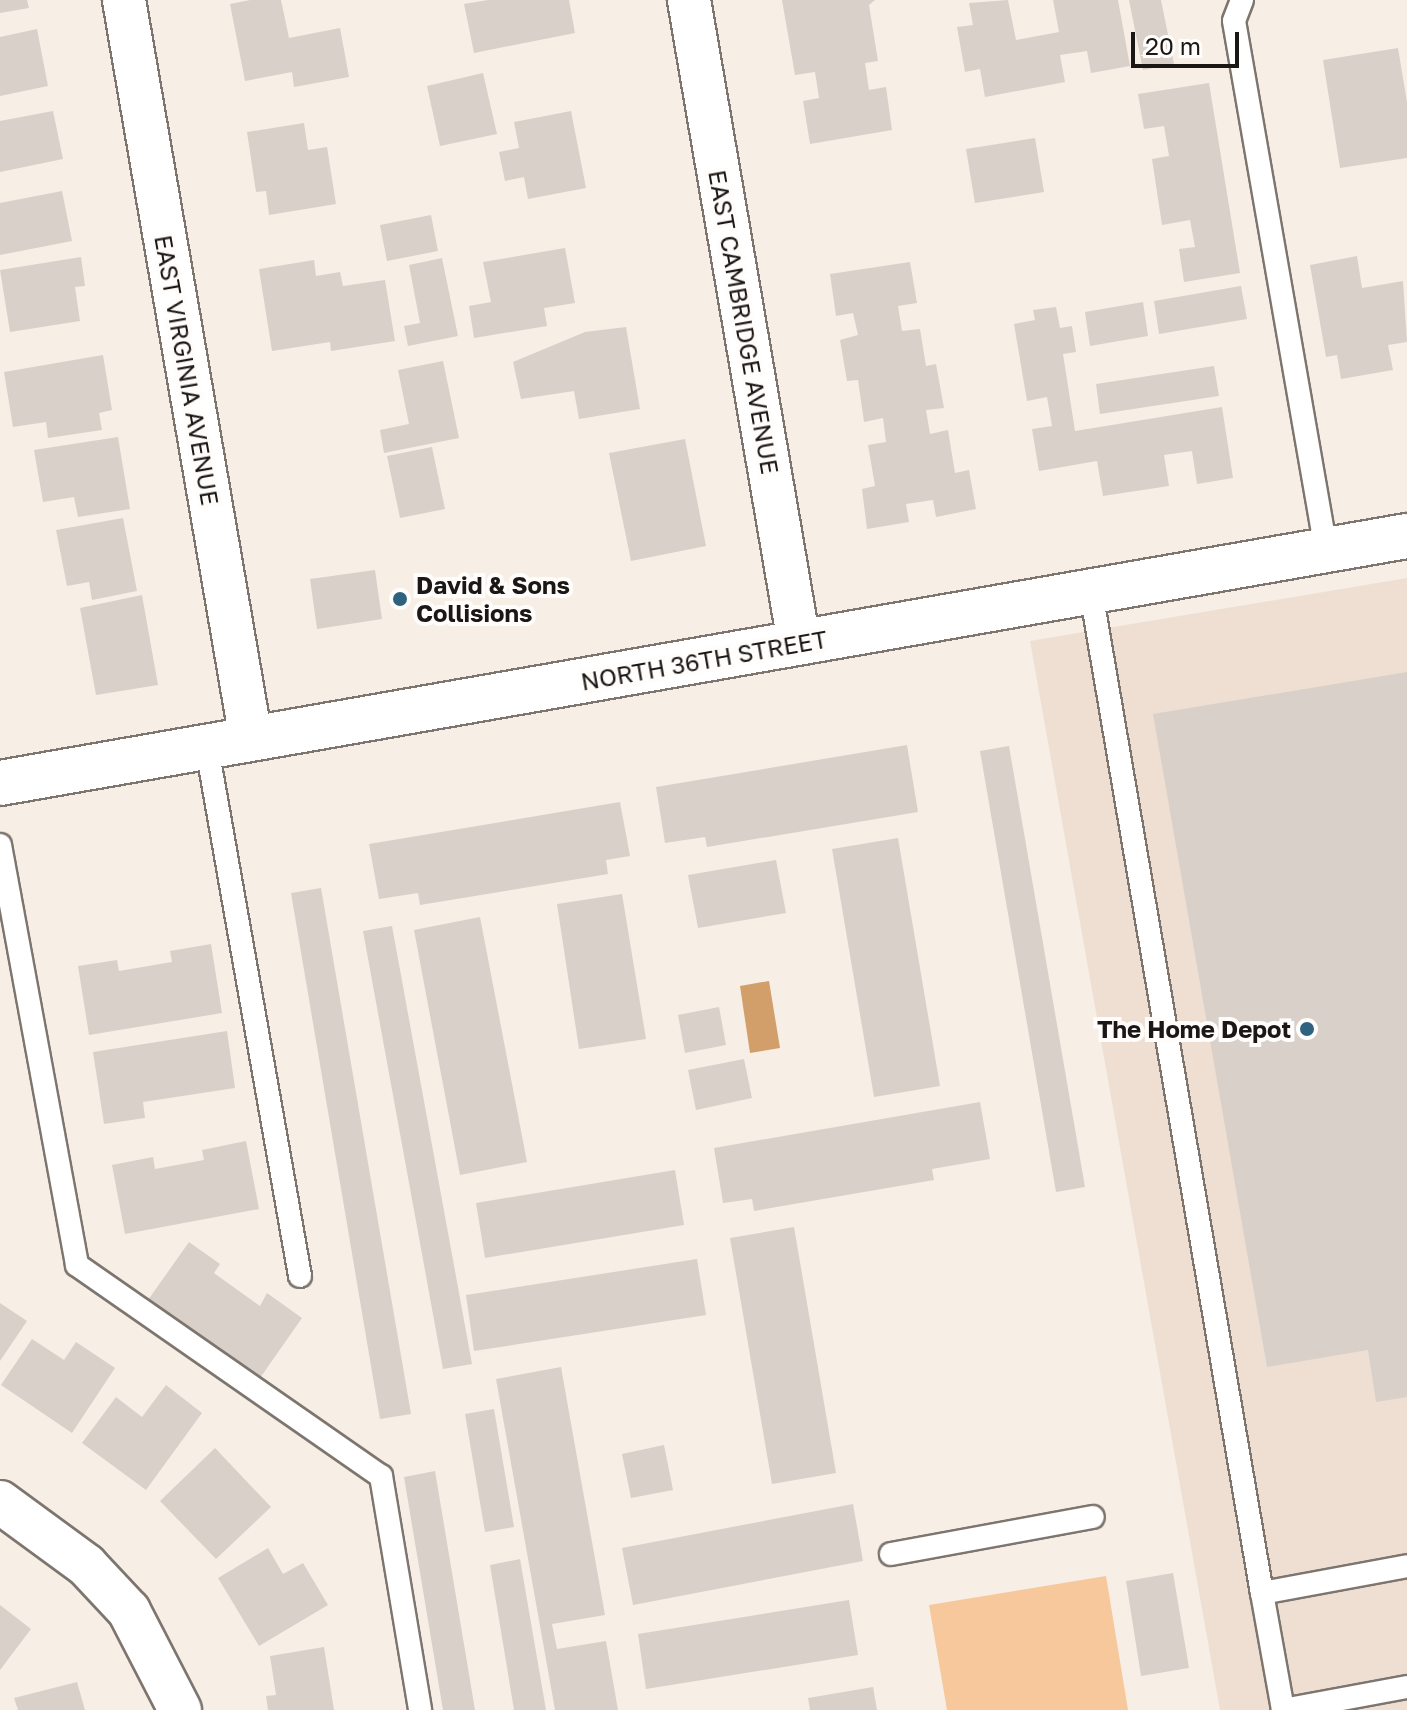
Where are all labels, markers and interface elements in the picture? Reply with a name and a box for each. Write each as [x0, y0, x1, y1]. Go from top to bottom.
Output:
scale bar [1135, 16, 1243, 66]
text: 20 m [1145, 31, 1201, 60]
street label: EAST CAMBRIDGE AVENUE [703, 168, 785, 476]
street label: EAST VIRGINIA AVENUE [149, 233, 225, 507]
place label: David & Sons Collisions [416, 571, 570, 627]
marker: David & Sons Collisions [391, 590, 409, 608]
street label: NORTH 36TH STREET [579, 624, 829, 696]
place label: The Home Depot [1097, 1015, 1291, 1043]
marker: The Home Depot [1298, 1020, 1316, 1038]

